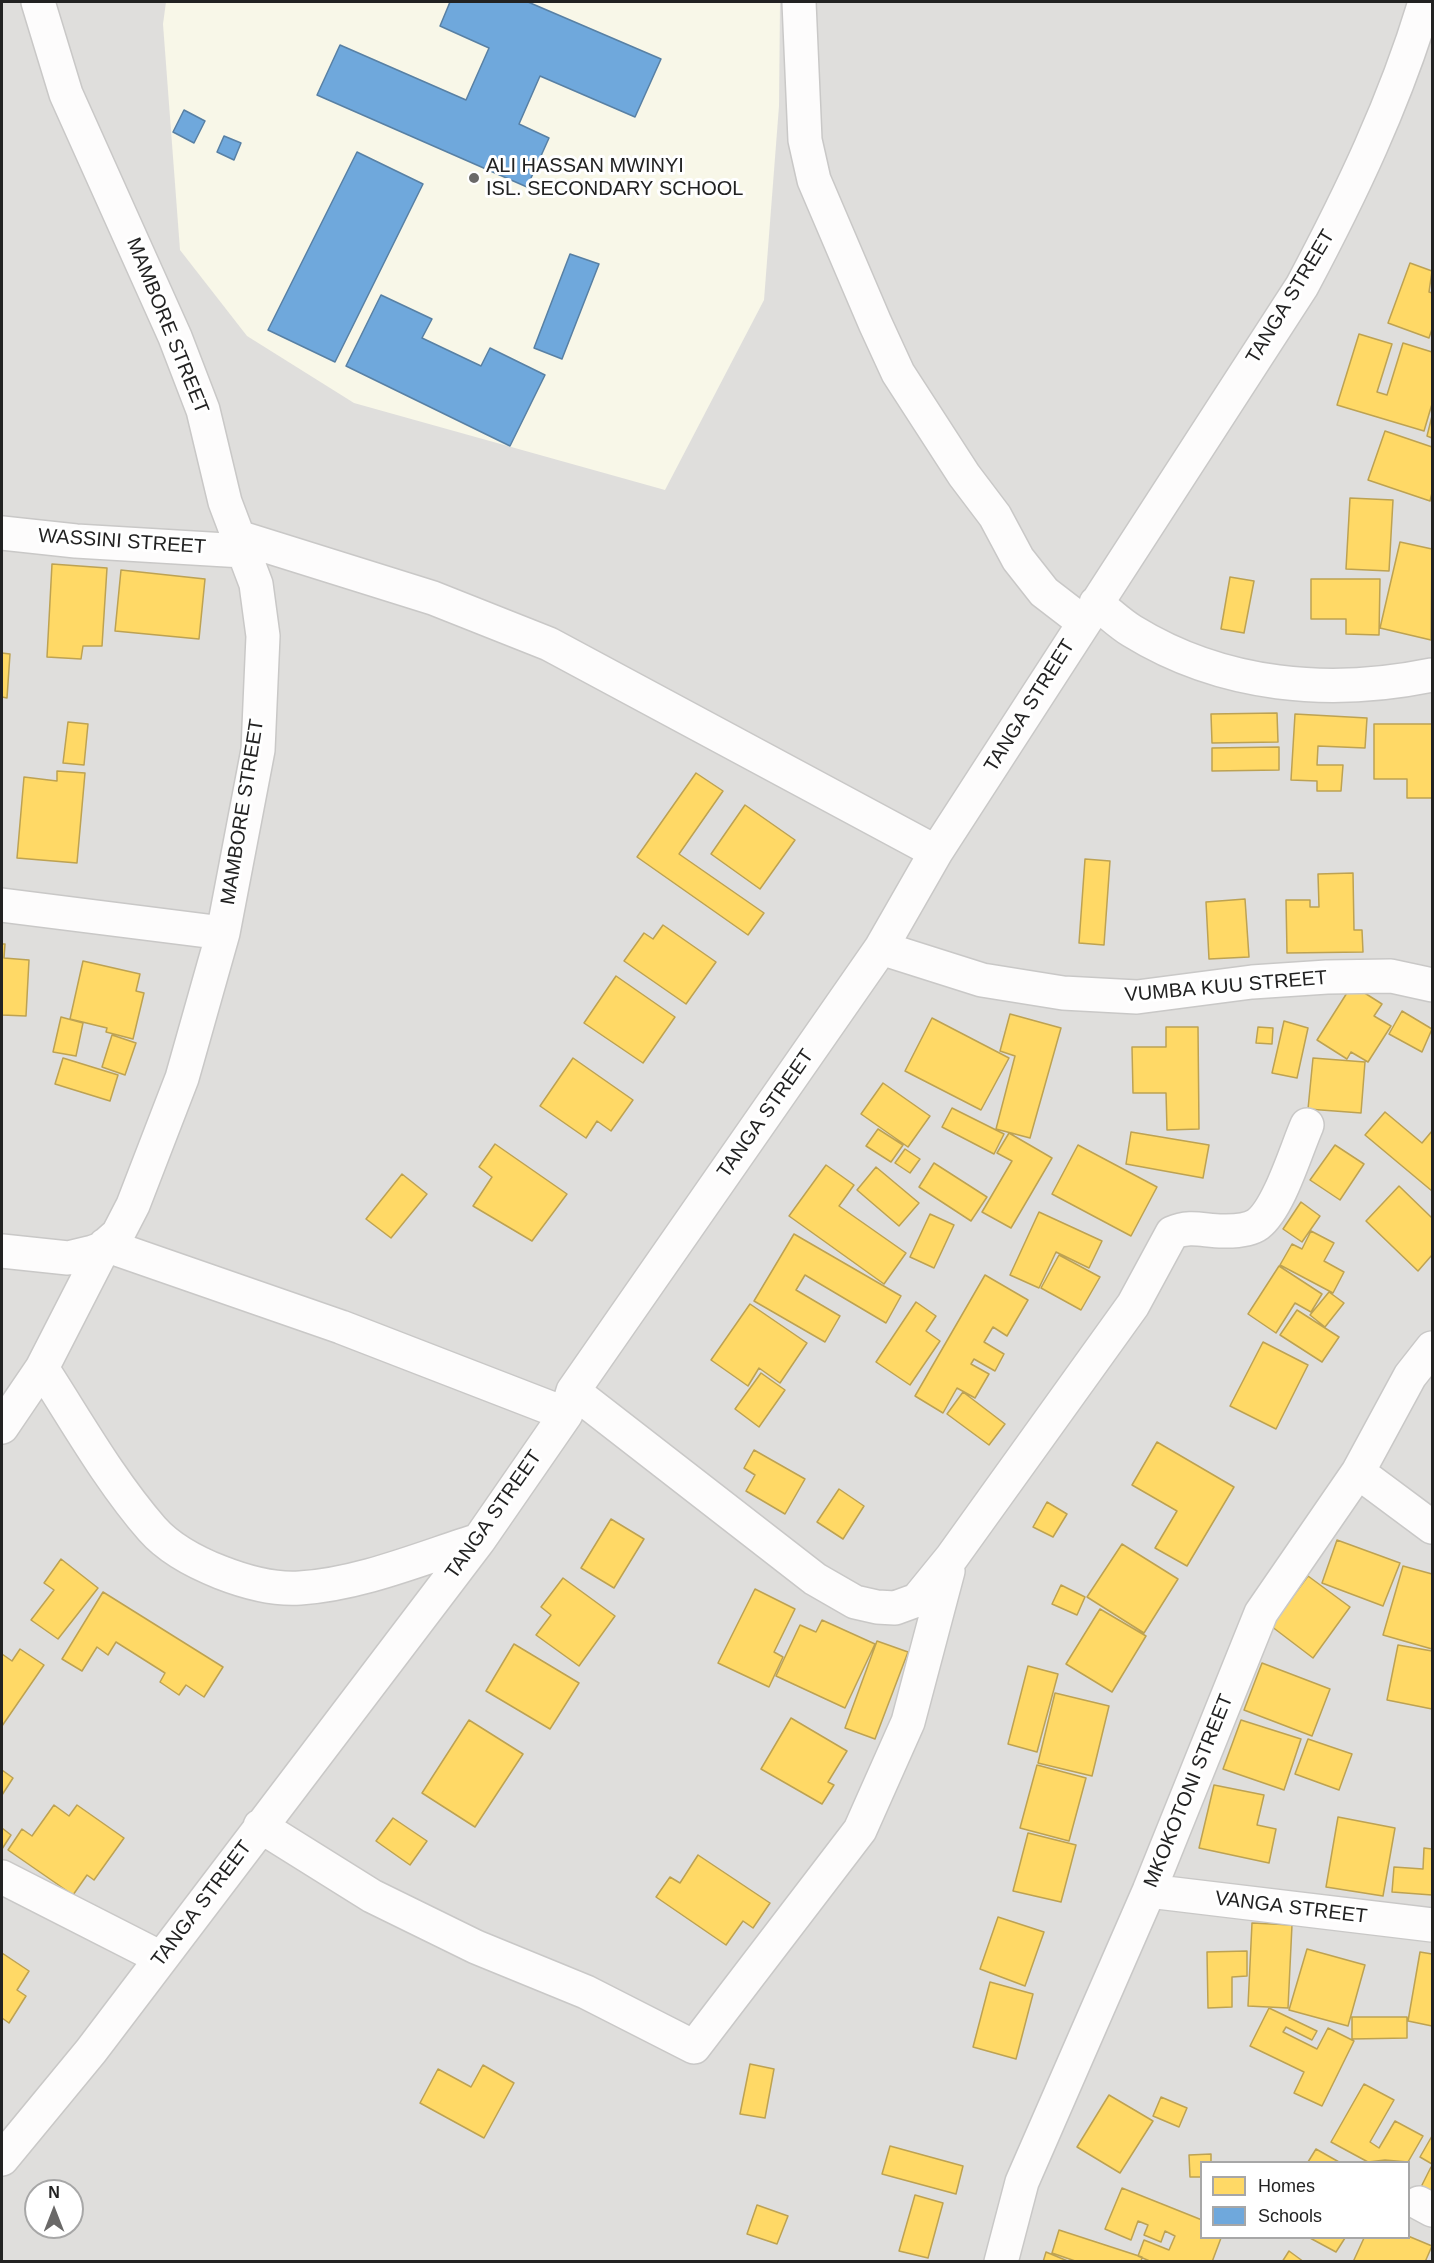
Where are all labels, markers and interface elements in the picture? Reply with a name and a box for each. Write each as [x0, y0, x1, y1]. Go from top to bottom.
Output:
place label: ALI HASSAN MWINYI ISL. SECONDARY SCHOOL [486, 154, 743, 201]
marker: ALI HASSAN MWINYI ISL. SECONDARY SCHOOL [467, 171, 481, 185]
street label: TANGA STREET [1242, 226, 1340, 368]
street label: MAMBORE STREET [121, 234, 213, 418]
street label: WASSINI STREET [37, 524, 207, 560]
street label: TANGA STREET [980, 635, 1080, 777]
street label: MAMBORE STREET [216, 717, 270, 907]
street label: VUMBA KUU STREET [1124, 966, 1328, 1008]
street label: TANGA STREET [713, 1045, 819, 1183]
street label: TANGA STREET [441, 1446, 547, 1584]
street label: MKOKOTONI STREET [1139, 1691, 1239, 1891]
street label: TANGA STREET [147, 1836, 257, 1972]
street label: VANGA STREET [1214, 1887, 1368, 1929]
legend [1200, 2161, 1410, 2239]
text: Homes [1258, 2176, 1315, 2196]
north arrow [24, 2179, 84, 2239]
text: N [48, 2184, 60, 2201]
text: Schools [1258, 2206, 1322, 2226]

